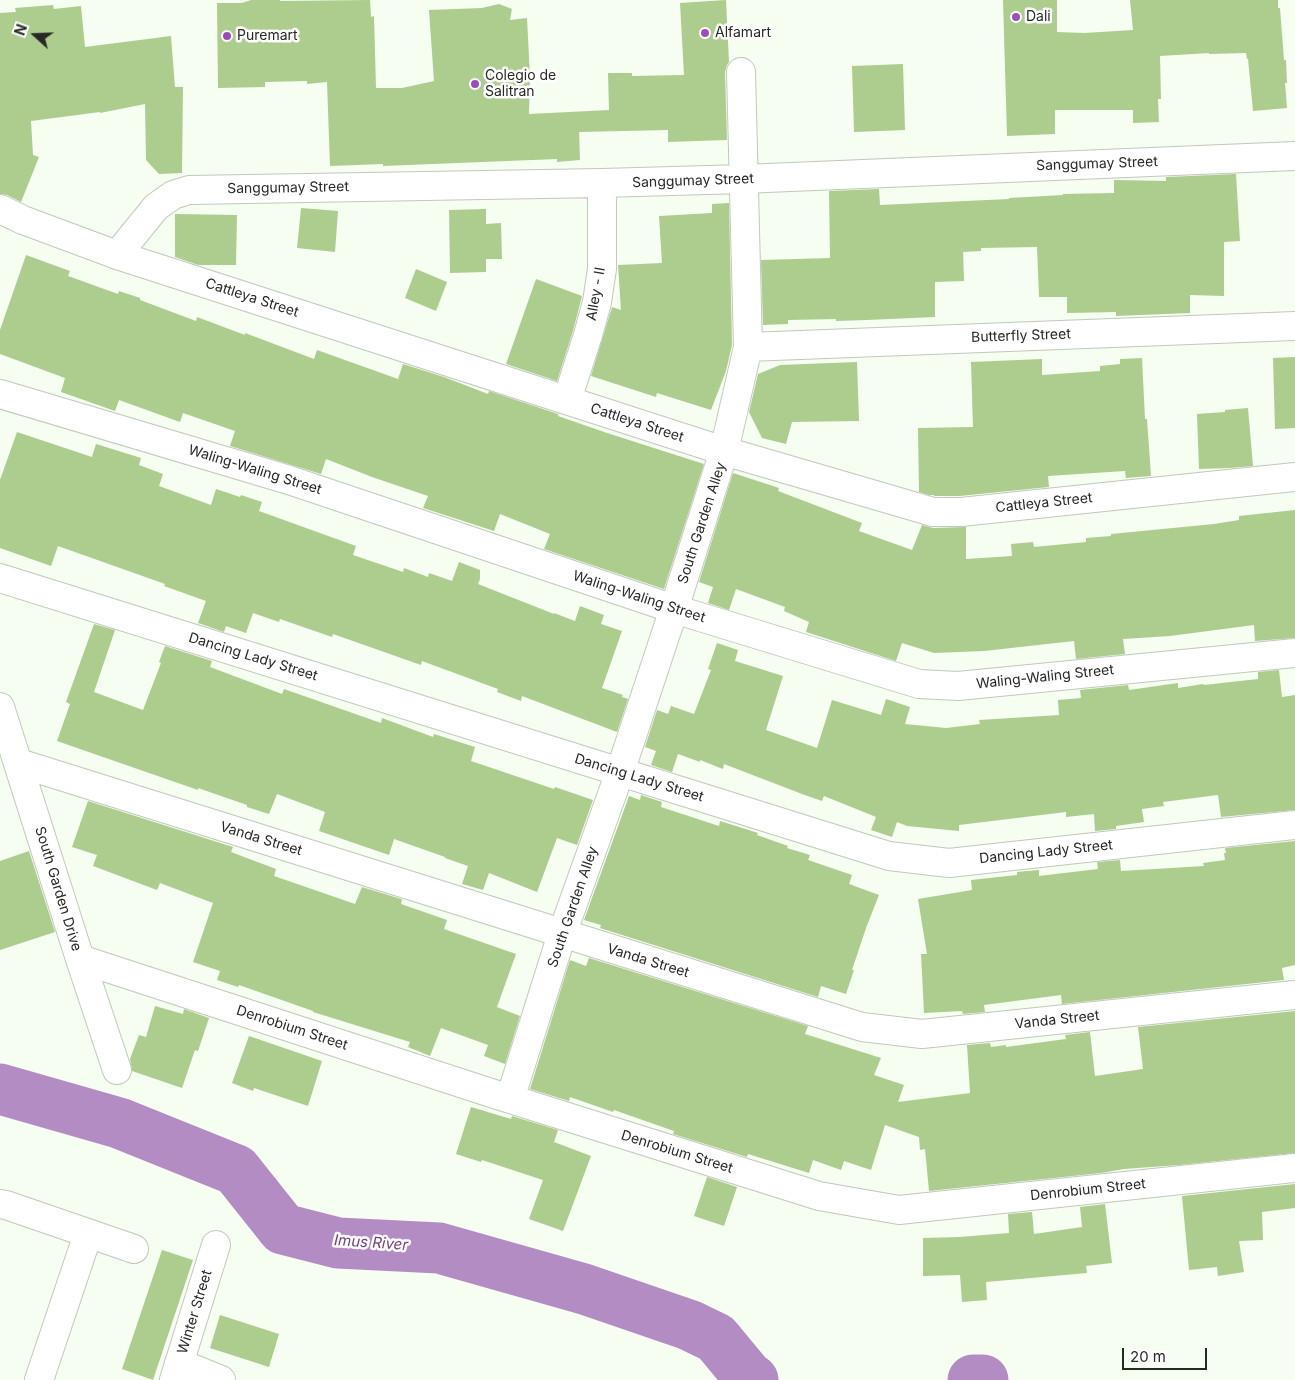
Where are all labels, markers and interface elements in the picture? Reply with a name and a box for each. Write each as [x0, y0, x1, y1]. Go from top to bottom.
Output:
place label: Dali [1026, 9, 1051, 25]
north arrow [10, 10, 60, 60]
marker: Dali [1010, 11, 1022, 23]
text: N [11, 22, 30, 38]
place label: Alfamart [715, 25, 771, 41]
marker: Alfamart [699, 27, 711, 39]
place label: Puremart [237, 28, 298, 44]
marker: Puremart [221, 30, 233, 42]
place label: Colegio de Salitran [485, 68, 556, 100]
marker: Colegio de Salitran [469, 78, 481, 90]
street label: Sanggumay Street [1036, 153, 1158, 175]
street label: Sanggumay Street [632, 170, 754, 192]
street label: Sanggumay Street [227, 179, 349, 197]
street label: Alley - II [583, 266, 609, 322]
street label: Cattleya Street [203, 275, 301, 321]
street label: Butterfly Street [971, 326, 1071, 346]
street label: Cattleya Street [588, 400, 686, 446]
street label: Waling-Waling Street [186, 442, 324, 498]
street label: South Garden Alley [674, 460, 730, 586]
street label: Cattleya Street [995, 490, 1093, 516]
street label: Waling-Waling Street [571, 568, 707, 626]
street label: Dancing Lady Street [186, 629, 320, 685]
street label: Waling-Waling Street [975, 661, 1115, 693]
street label: Dancing Lady Street [572, 750, 706, 806]
street label: Vanda Street [218, 819, 304, 859]
street label: South Garden Drive [31, 825, 85, 953]
street label: Dancing Lady Street [978, 837, 1114, 867]
street label: South Garden Alley [544, 844, 602, 970]
street label: Vanda Street [605, 941, 691, 981]
street label: Denrobium Street [234, 1002, 350, 1054]
street label: Vanda Street [1014, 1007, 1100, 1033]
street label: Denrobium Street [619, 1127, 735, 1177]
street label: Denrobium Street [1029, 1176, 1147, 1204]
water label: Imus River [334, 1231, 408, 1255]
street label: Winter Street [174, 1268, 216, 1356]
scale bar [1125, 1338, 1210, 1370]
text: 20 m [1130, 1347, 1166, 1366]

